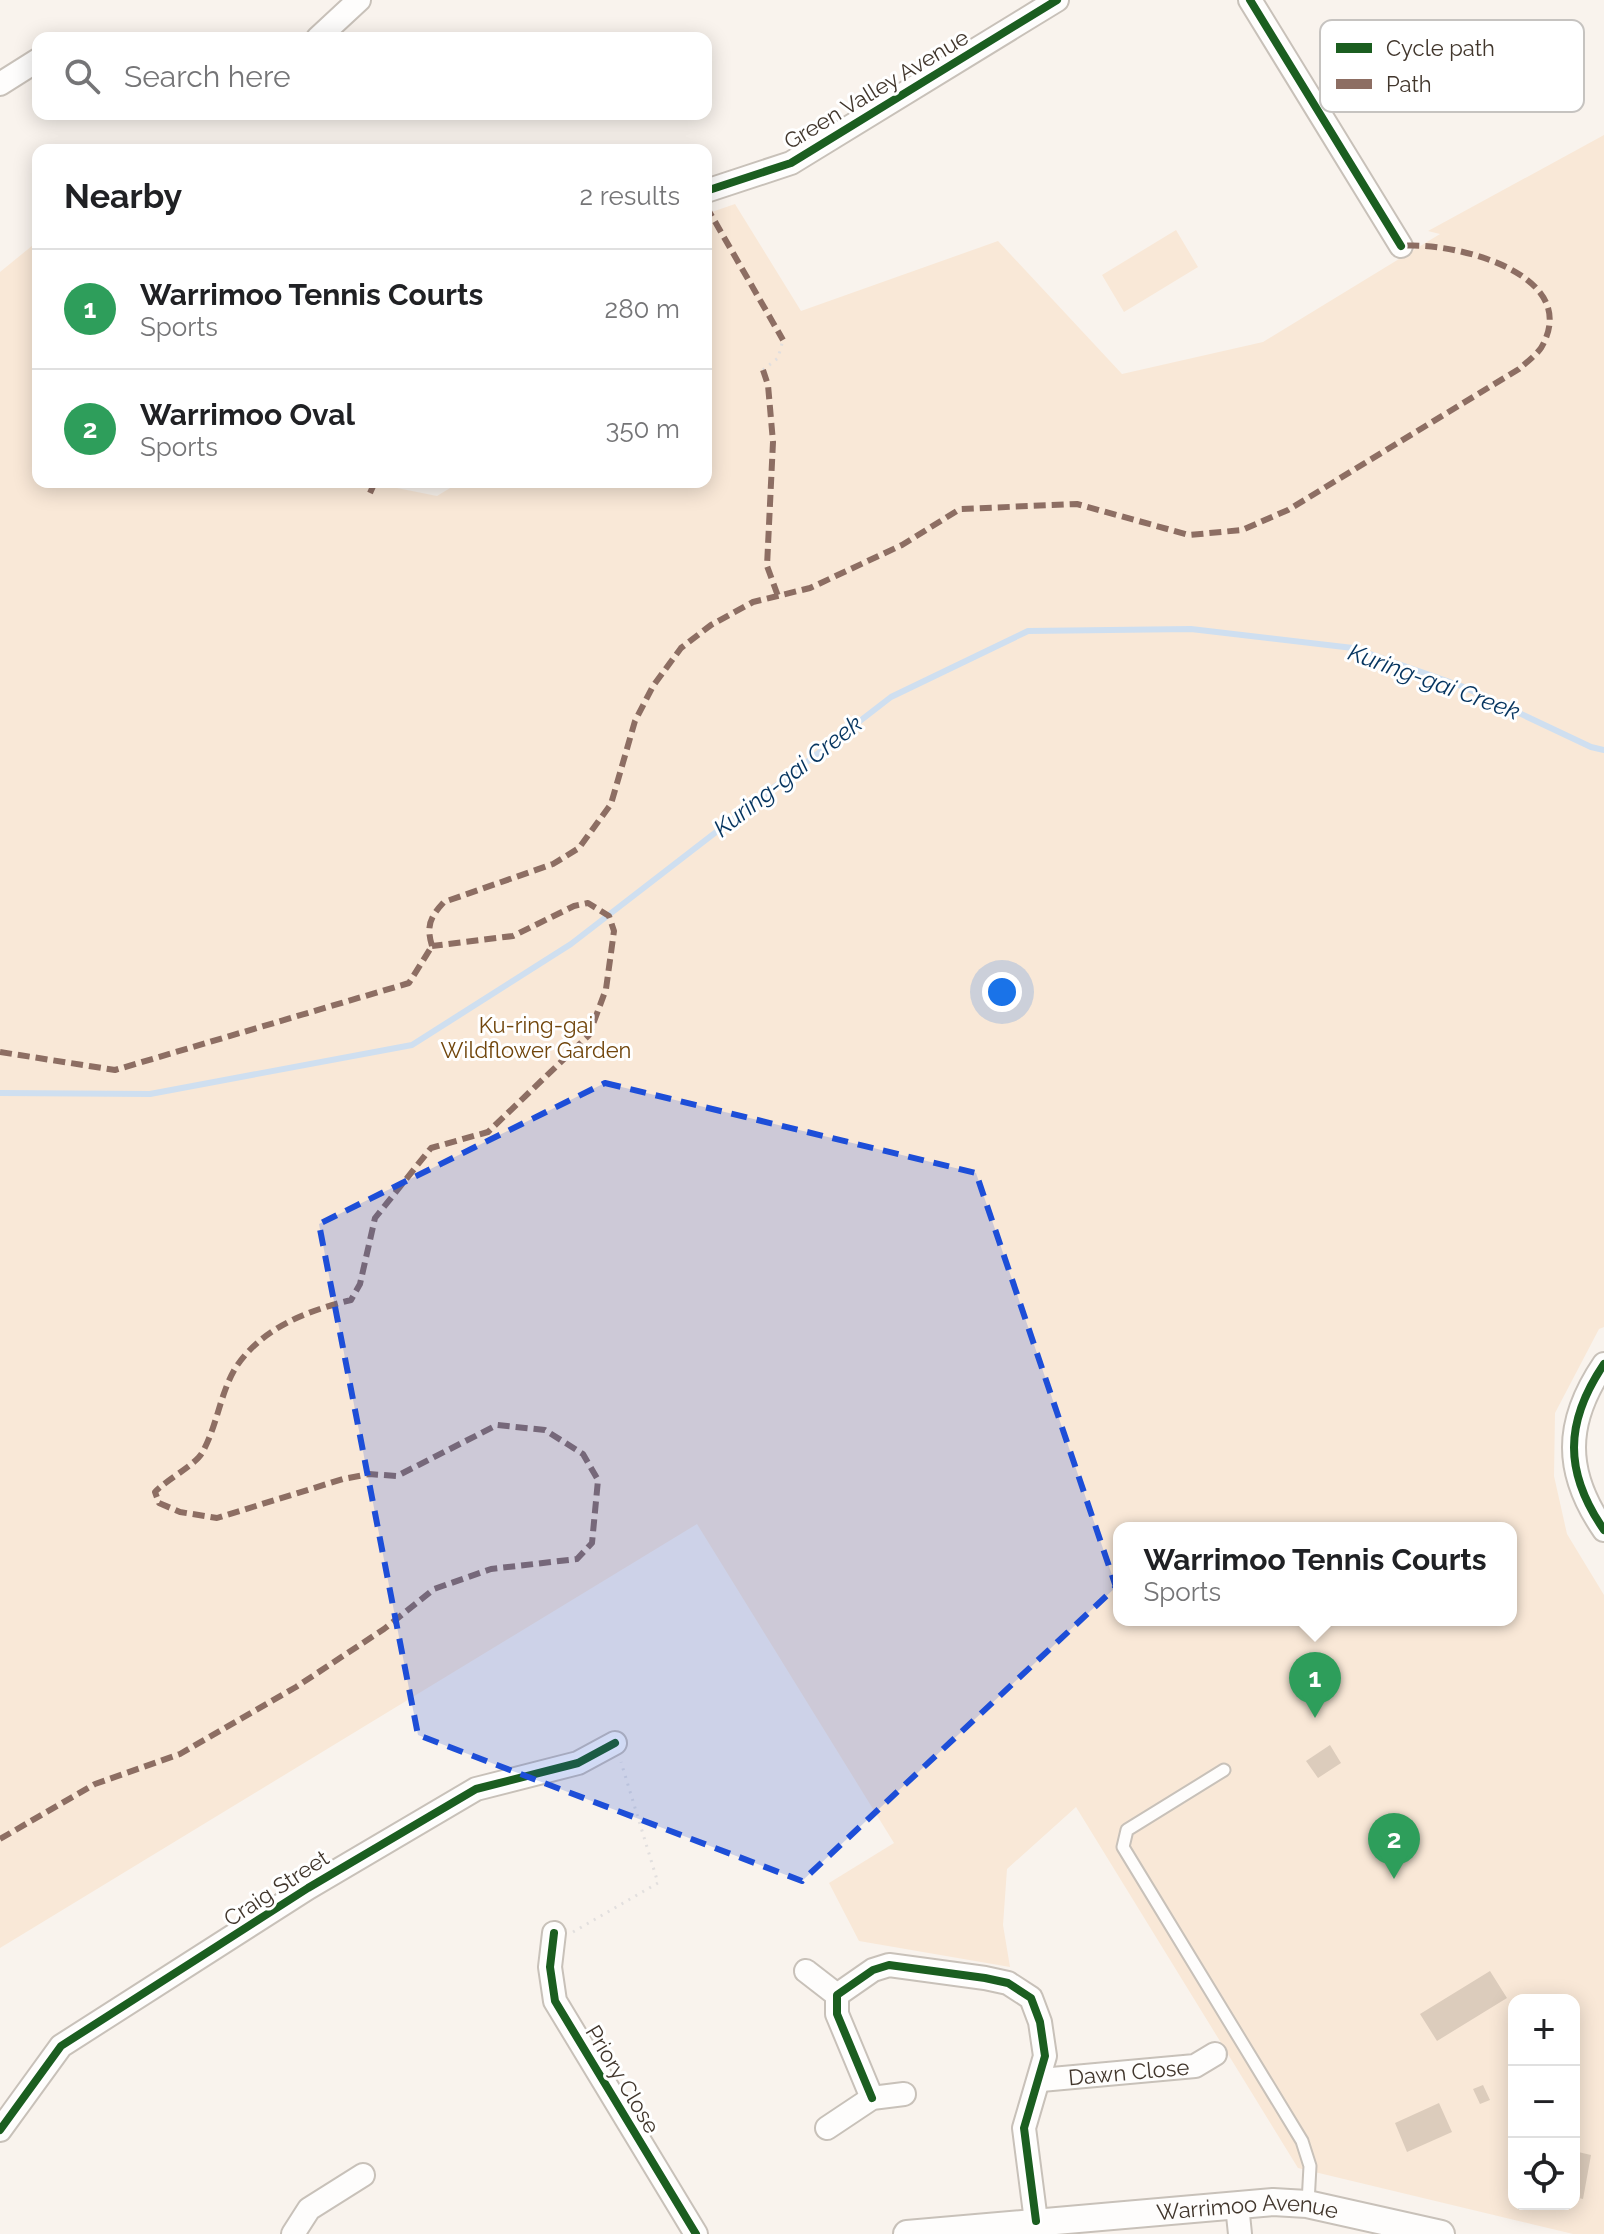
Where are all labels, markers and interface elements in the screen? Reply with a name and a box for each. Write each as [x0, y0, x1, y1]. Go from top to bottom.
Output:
legend [1320, 20, 1584, 112]
street label: Green Valley Avenue [779, 24, 973, 154]
search box [32, 32, 712, 120]
text: Cycle path [1386, 35, 1495, 61]
icon: search [60, 54, 104, 98]
text: Search here [124, 59, 291, 94]
text: Path [1386, 71, 1432, 97]
text: Nearby [64, 176, 182, 216]
text: 2 results [580, 181, 680, 211]
text: Warrimoo Tennis Courts [140, 277, 483, 312]
text: 1 [84, 294, 96, 324]
text: 280 m [605, 294, 680, 324]
text: Sports [140, 312, 218, 342]
text: Warrimoo Oval [140, 397, 355, 432]
text: 2 [83, 414, 97, 444]
text: 350 m [606, 414, 680, 444]
text: Sports [140, 432, 218, 462]
water label: Kuring-gai Creek [1344, 637, 1524, 726]
water label: Kuring-gai Creek [708, 709, 868, 843]
your location [982, 972, 1022, 1012]
park label: Ku-ring-gai Wildflower Garden [441, 1012, 631, 1063]
popup [1113, 1522, 1517, 1626]
text: Warrimoo Tennis Courts [1143, 1542, 1487, 1577]
text: Sports [1143, 1577, 1221, 1607]
pin: 1 [1289, 1652, 1341, 1718]
pin: 2 [1368, 1813, 1420, 1879]
street label: Craig Street [219, 1844, 334, 1932]
map controls [1508, 1994, 1580, 2210]
button: + [1508, 1994, 1580, 2066]
street label: Priory Close [581, 2020, 666, 2138]
street label: Dawn Close [1067, 2054, 1190, 2090]
button: − [1508, 2066, 1580, 2138]
button: locate [1508, 2138, 1580, 2210]
street label: Warrimoo Avenue [1156, 2189, 1341, 2225]

